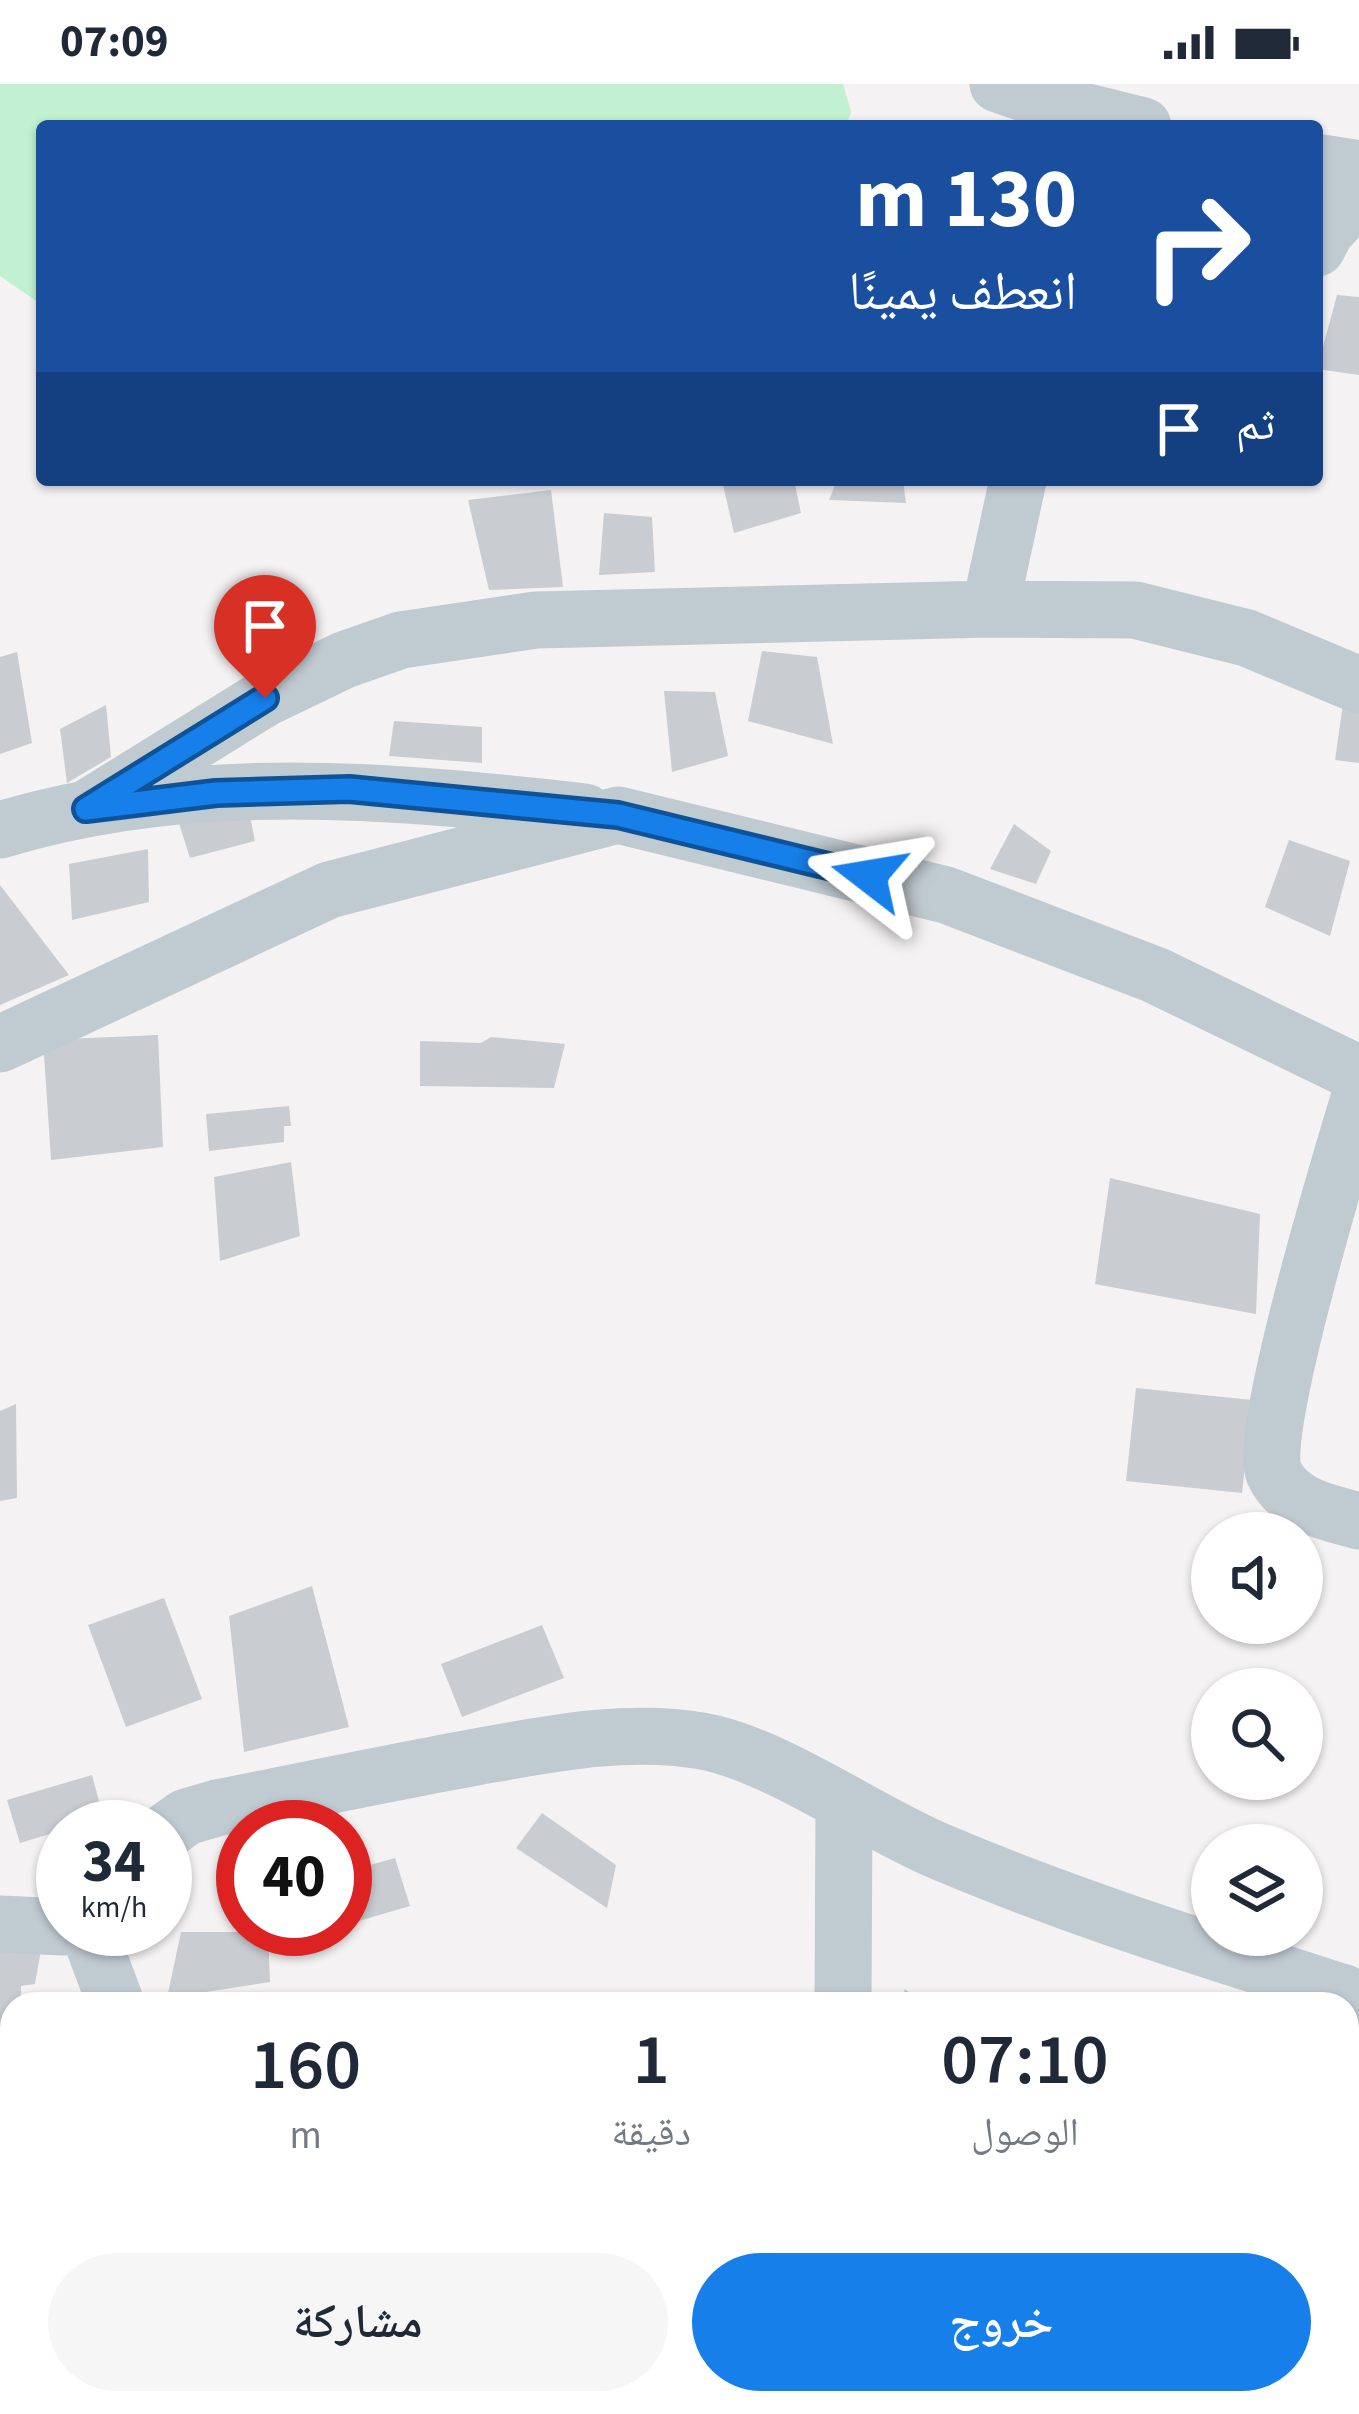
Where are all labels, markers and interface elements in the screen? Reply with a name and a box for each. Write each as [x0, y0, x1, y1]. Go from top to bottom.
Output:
text: 07:09 [60, 10, 169, 74]
text: 130 m [855, 140, 1077, 260]
icon: right [1119, 168, 1275, 324]
text: انعطف يمينًا [848, 254, 1077, 331]
text: ثم [1236, 393, 1275, 457]
icon: arrive [1146, 396, 1212, 462]
pin [214, 575, 316, 698]
icon: arrive [232, 593, 298, 659]
position arrow [806, 813, 932, 939]
map controls [1191, 1512, 1323, 1956]
button: sound [1191, 1512, 1323, 1644]
button: search [1191, 1668, 1323, 1800]
speed limit sign: 40 [216, 1800, 372, 1956]
text: 34 [82, 1820, 146, 1905]
button: layers [1191, 1824, 1323, 1956]
text: km/h [81, 1886, 147, 1929]
text: 1 [633, 2009, 670, 2112]
text: 07:10 [941, 2009, 1109, 2112]
text: 160 [250, 2014, 361, 2117]
text: دقيقة [612, 2105, 691, 2161]
text: الوصول [971, 2105, 1079, 2161]
text: m [290, 2108, 322, 2164]
button: مشاركة [48, 2253, 668, 2391]
button: خروج [692, 2253, 1311, 2391]

